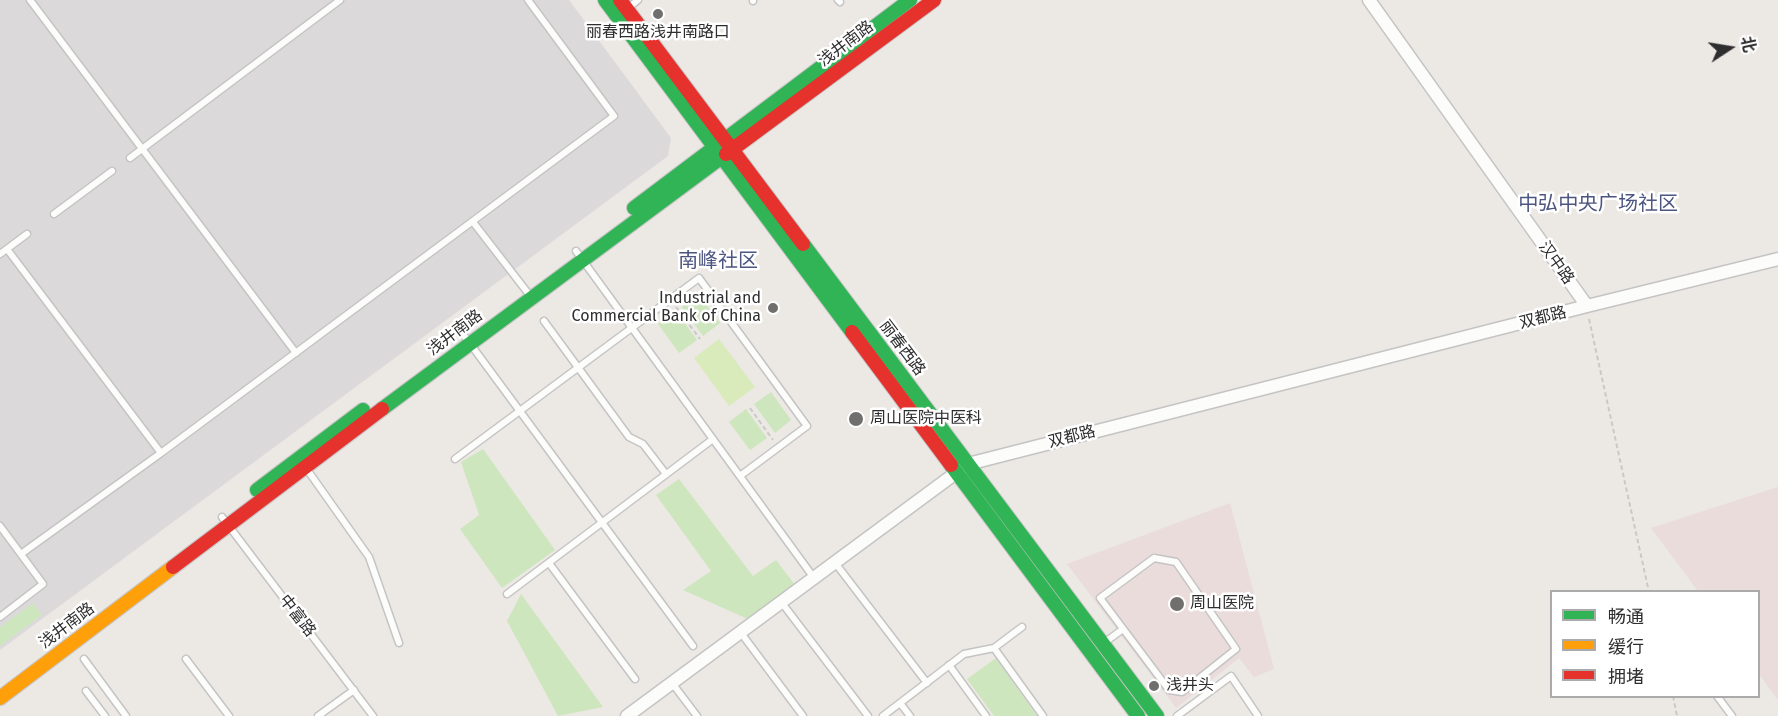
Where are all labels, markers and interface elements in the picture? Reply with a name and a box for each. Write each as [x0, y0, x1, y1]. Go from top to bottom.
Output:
marker: 丽春西路浅井南路口 [651, 7, 665, 21]
street label: 浅井南路 [815, 17, 877, 71]
north arrow [1700, 18, 1760, 78]
place label: 丽春西路浅井南路口 [586, 23, 730, 43]
text: 北 [1737, 34, 1759, 54]
district label: 中弘中央广场社区 [1518, 192, 1678, 216]
street label: 汉中路 [1534, 238, 1578, 288]
district label: 南峰社区 [678, 249, 758, 273]
place label: Industrial and Commercial Bank of China [572, 289, 761, 327]
marker: Industrial and Commercial Bank of China [766, 301, 780, 315]
street label: 双都路 [1517, 303, 1569, 333]
street label: 浅井南路 [424, 306, 486, 360]
street label: 丽春西路 [875, 317, 929, 379]
place label: 周山医院中医科 [870, 409, 982, 429]
marker: 周山医院中医科 [847, 410, 865, 428]
street label: 双都路 [1046, 422, 1098, 452]
legend [1550, 590, 1760, 698]
street label: 中富路 [275, 591, 319, 641]
place label: 周山医院 [1190, 594, 1254, 614]
marker: 周山医院 [1168, 595, 1186, 613]
street label: 浅井南路 [36, 599, 98, 653]
text: 畅通 [1608, 606, 1644, 628]
text: 缓行 [1608, 636, 1644, 658]
text: 拥堵 [1608, 666, 1644, 688]
place label: 浅井头 [1166, 676, 1214, 696]
marker: 浅井头 [1147, 679, 1161, 693]

